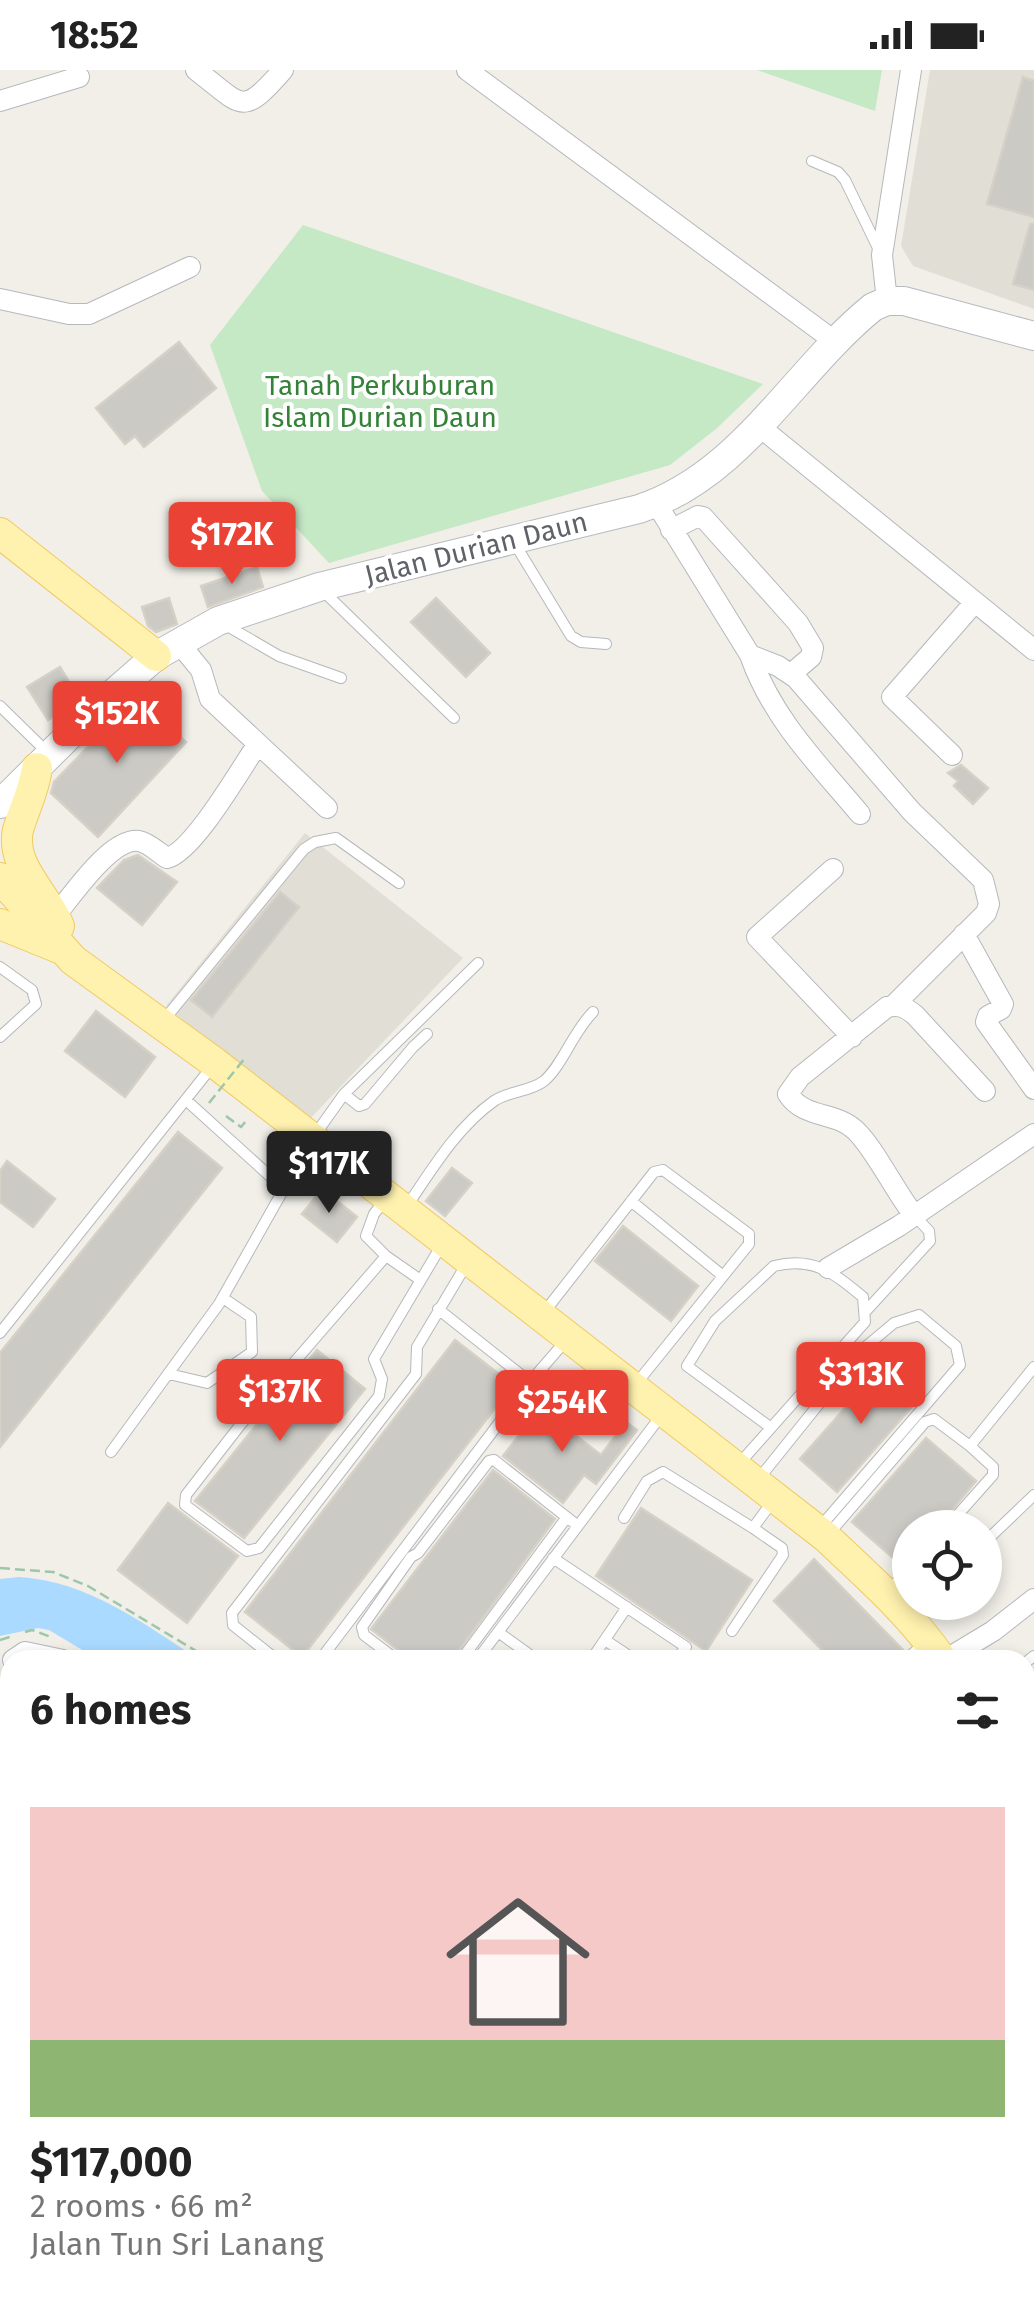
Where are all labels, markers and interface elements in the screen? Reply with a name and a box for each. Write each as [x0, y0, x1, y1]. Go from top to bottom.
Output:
text: 18:52 [50, 12, 139, 58]
park label: Tanah Perkuburan Islam Durian Daun [263, 369, 497, 434]
pin: $172K [162, 502, 302, 587]
street label: Jalan Durian Daun [361, 505, 591, 592]
text: $172K [191, 515, 273, 553]
pin: $152K [47, 681, 187, 766]
text: $152K [75, 694, 159, 732]
pin: $117K [259, 1131, 399, 1216]
text: $117K [289, 1144, 369, 1182]
pin: $313K [791, 1342, 931, 1427]
text: $313K [818, 1355, 904, 1393]
pin: $137K [210, 1359, 350, 1444]
pin: $254K [492, 1370, 632, 1455]
text: $137K [239, 1372, 321, 1410]
text: $254K [517, 1383, 607, 1421]
map controls [892, 1510, 1002, 1620]
button: locate [892, 1510, 1002, 1620]
icon: filters [950, 1683, 1005, 1738]
text: 6 homes [30, 1685, 191, 1735]
icon: home [428, 1872, 608, 2052]
text: $117,000 [30, 2137, 193, 2187]
text: 2 rooms · 66 m² [30, 2187, 253, 2225]
text: Jalan Tun Sri Lanang [30, 2225, 324, 2263]

